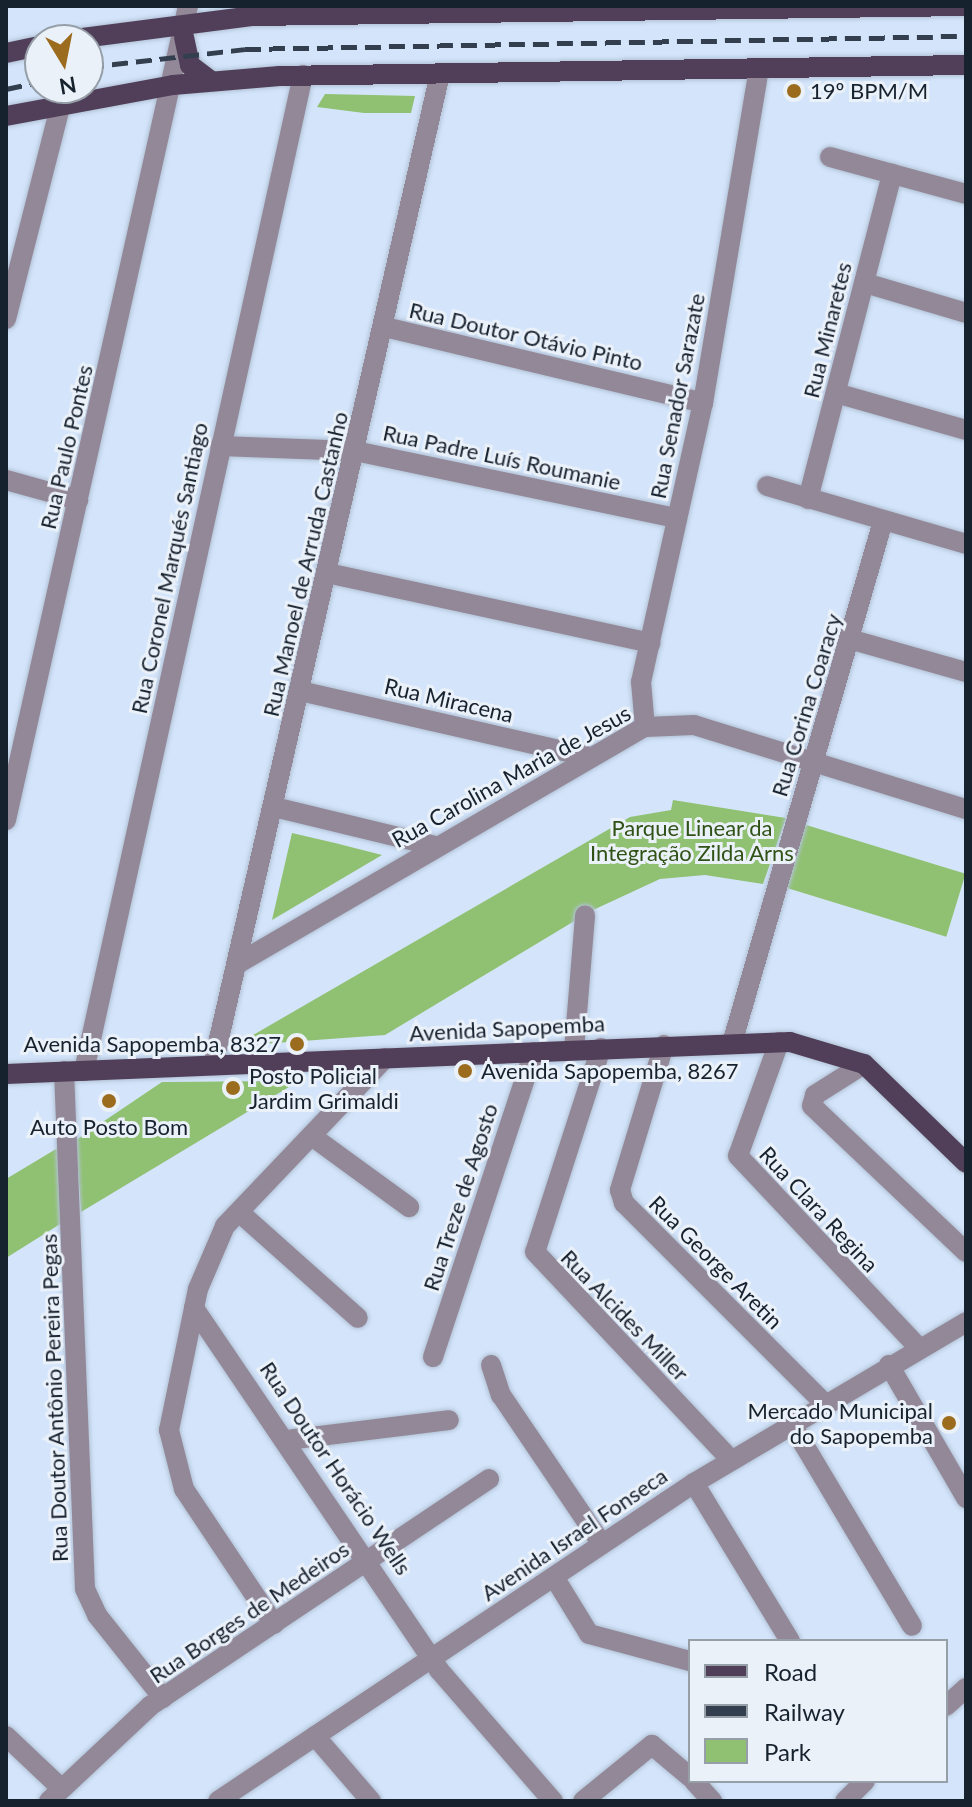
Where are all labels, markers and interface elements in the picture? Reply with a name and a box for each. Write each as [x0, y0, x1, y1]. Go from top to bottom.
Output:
north arrow [24, 24, 104, 104]
text: N [57, 71, 79, 101]
place label: 19º BPM/M [810, 78, 928, 104]
marker: 19º BPM/M [785, 82, 803, 100]
street label: Rua Minaretes [797, 259, 857, 401]
street label: Rua Senador Sarazate [644, 291, 710, 501]
street label: Rua Doutor Otávio Pinto [407, 296, 645, 376]
street label: Rua Paulo Pontes [34, 362, 98, 532]
street label: Rua Manoel de Arruda Castanho [257, 409, 353, 719]
street label: Rua Padre Luís Roumanie [381, 419, 623, 495]
street label: Rua Coronel Marqués Santiago [125, 420, 213, 716]
street label: Rua Corina Coaracy [766, 610, 846, 800]
street label: Rua Miracena [382, 672, 516, 728]
street label: Rua Carolina Maria de Jesus [387, 699, 635, 853]
park label: Parque Linear da Integração Zilda Arns [590, 814, 794, 866]
street label: Avenida Sapopemba [408, 1010, 606, 1046]
place label: Avenida Sapopemba, 8327 [23, 1031, 281, 1057]
marker: Avenida Sapopemba, 8327 [288, 1035, 306, 1053]
place label: Avenida Sapopemba, 8267 [481, 1058, 739, 1084]
place label: Posto Policial Jardim Grimaldi [249, 1062, 399, 1114]
marker: Avenida Sapopemba, 8267 [456, 1062, 474, 1080]
marker: Posto Policial Jardim Grimaldi [224, 1079, 242, 1097]
marker: Auto Posto Bom [100, 1092, 118, 1110]
street label: Rua Treze de Agosto [417, 1099, 503, 1295]
place label: Auto Posto Bom [30, 1114, 188, 1140]
street label: Rua Clara Regina [754, 1141, 884, 1277]
street label: Rua George Aretin [644, 1190, 788, 1334]
street label: Rua Doutor Antônio Pereira Pegas [35, 1233, 73, 1563]
street label: Rua Alcides Miller [556, 1244, 694, 1386]
street label: Rua Doutor Horácio Wells [255, 1356, 417, 1580]
place label: Mercado Municipal do Sapopemba [748, 1397, 933, 1448]
marker: Mercado Municipal do Sapopemba [940, 1414, 958, 1432]
street label: Avenida Israel Fonseca [476, 1462, 672, 1606]
street label: Rua Borges de Medeiros [144, 1535, 354, 1689]
legend [688, 1639, 948, 1783]
text: Road [764, 1657, 817, 1686]
text: Railway [764, 1697, 845, 1726]
text: Park [764, 1737, 811, 1766]

